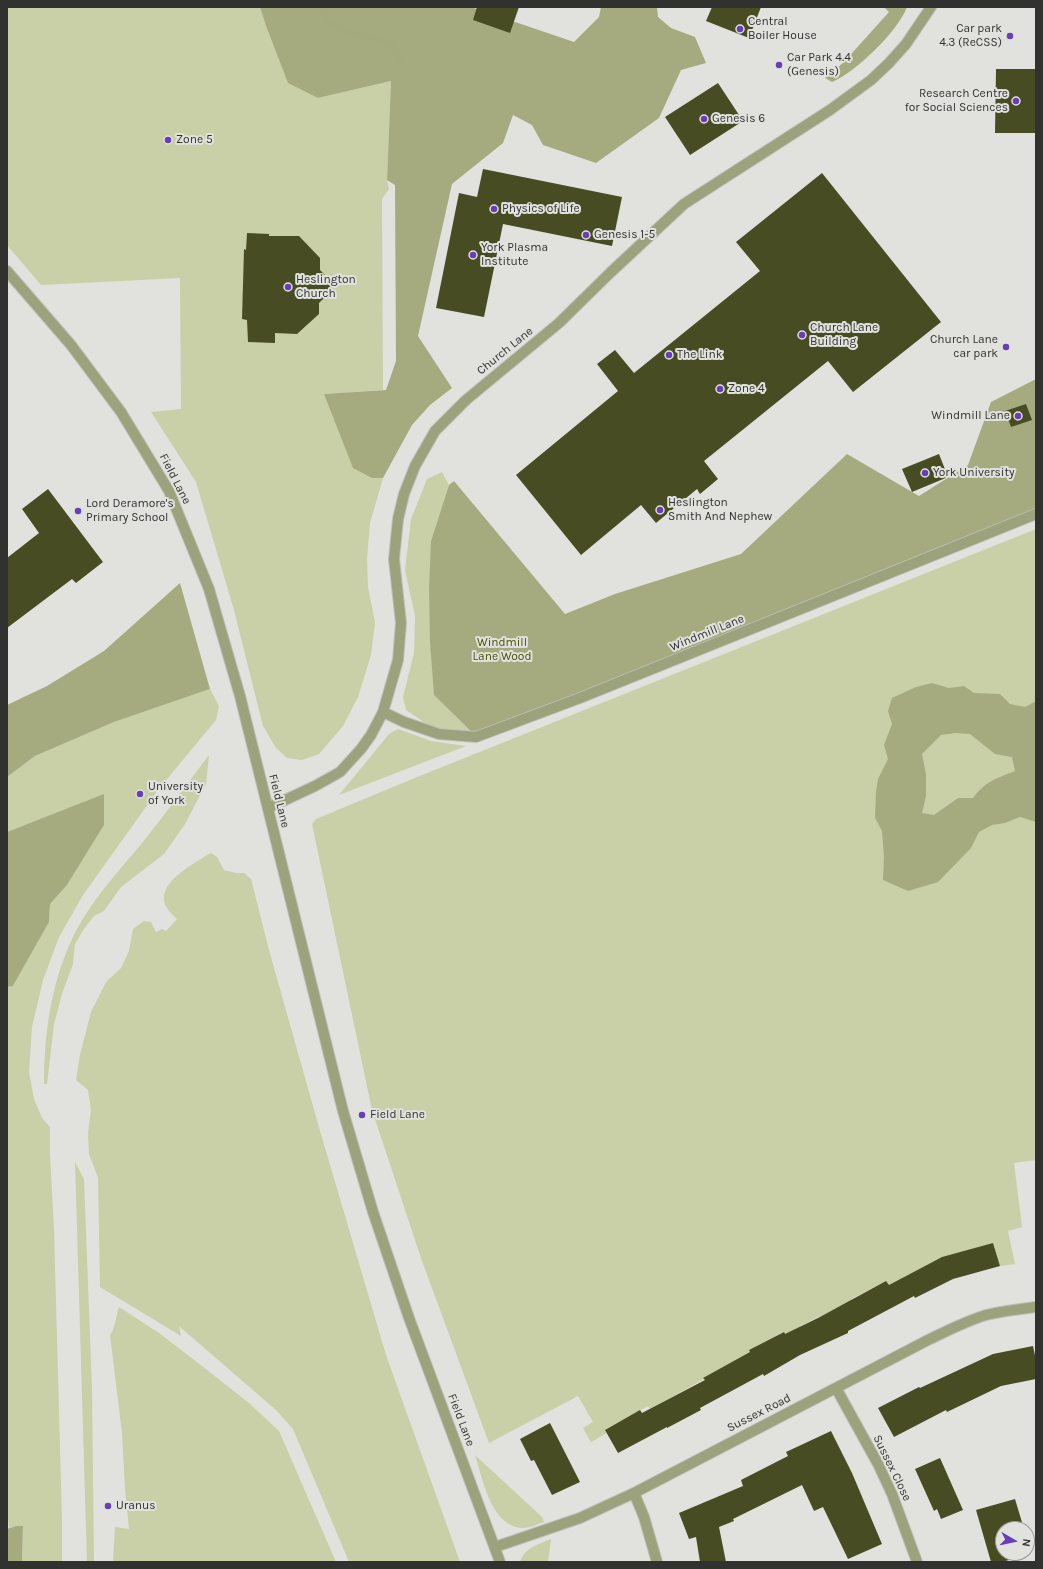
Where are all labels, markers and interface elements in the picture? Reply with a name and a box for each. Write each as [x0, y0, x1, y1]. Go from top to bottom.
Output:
place label: Central Boiler House [748, 15, 817, 43]
place label: Car park 4.3 (ReCSS) [939, 22, 1002, 50]
marker: Central Boiler House [735, 24, 745, 34]
marker: Car park 4.3 (ReCSS) [1005, 31, 1015, 41]
place label: Car Park 4.4 (Genesis) [787, 51, 851, 79]
marker: Car Park 4.4 (Genesis) [774, 60, 784, 70]
place label: Research Centre for Social Sciences [905, 87, 1008, 115]
marker: Research Centre for Social Sciences [1011, 96, 1021, 106]
place label: Genesis 6 [712, 112, 765, 126]
marker: Genesis 6 [699, 114, 709, 124]
place label: Zone 5 [176, 133, 213, 147]
marker: Zone 5 [163, 135, 173, 145]
place label: Physics of Life [502, 202, 580, 216]
marker: Physics of Life [489, 204, 499, 214]
place label: Genesis 1-5 [594, 228, 655, 242]
marker: Genesis 1-5 [581, 230, 591, 240]
place label: York Plasma Institute [481, 241, 548, 269]
marker: York Plasma Institute [468, 250, 478, 260]
place label: Heslington Church [296, 273, 356, 301]
marker: Heslington Church [283, 282, 293, 292]
place label: Church Lane Building [810, 321, 878, 349]
street label: Church Lane [474, 324, 536, 378]
marker: Church Lane Building [797, 330, 807, 340]
place label: Church Lane car park [930, 333, 998, 361]
marker: Church Lane car park [1001, 342, 1011, 352]
place label: The Link [677, 348, 722, 362]
marker: The Link [664, 350, 674, 360]
place label: Zone 4 [728, 382, 765, 396]
marker: Zone 4 [715, 384, 725, 394]
place label: Windmill Lane [931, 409, 1010, 423]
marker: Windmill Lane [1013, 411, 1023, 421]
street label: Field Lane [156, 451, 194, 507]
place label: York University [933, 466, 1014, 480]
marker: York University [920, 468, 930, 478]
place label: Heslington Smith And Nephew [668, 496, 772, 524]
place label: Lord Deramore's Primary School [86, 497, 174, 525]
marker: Heslington Smith And Nephew [655, 505, 665, 515]
marker: Lord Deramore's Primary School [73, 506, 83, 516]
street label: Windmill Lane [668, 612, 746, 654]
park label: Windmill Lane Wood [472, 636, 532, 664]
street label: Field Lane [265, 773, 293, 829]
place label: University of York [148, 780, 203, 808]
marker: University of York [135, 789, 145, 799]
place label: Field Lane [370, 1108, 425, 1122]
marker: Field Lane [357, 1110, 367, 1120]
street label: Sussex Road [725, 1391, 793, 1435]
street label: Field Lane [444, 1392, 478, 1448]
street label: Sussex Close [870, 1432, 914, 1504]
place label: Uranus [116, 1499, 156, 1513]
marker: Uranus [103, 1501, 113, 1511]
north arrow [995, 1521, 1035, 1561]
text: N [1019, 1538, 1033, 1548]

